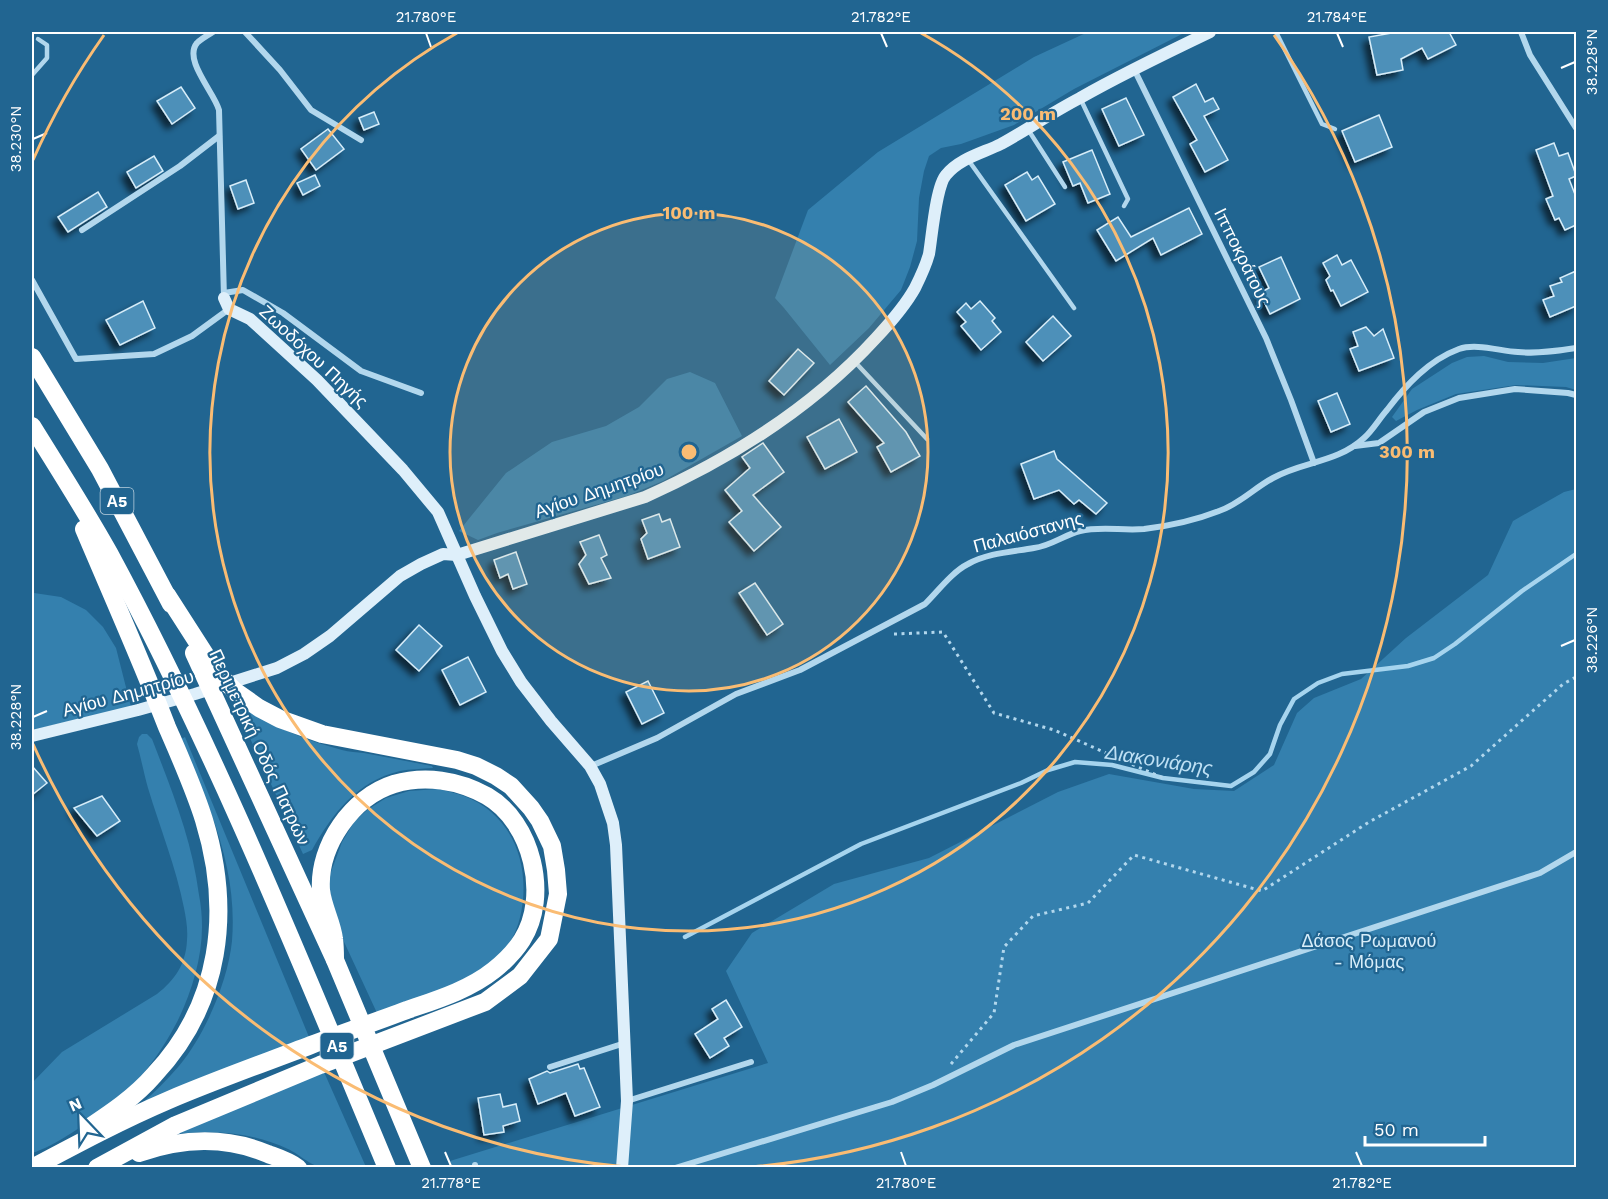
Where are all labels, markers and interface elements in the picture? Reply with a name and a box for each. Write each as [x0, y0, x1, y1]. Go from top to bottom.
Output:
text: 21.780°E [396, 8, 456, 26]
text: 21.782°E [851, 8, 911, 26]
text: 21.784°E [1307, 8, 1367, 26]
text: 38.228°N [1583, 29, 1601, 95]
text: 200 m [1000, 103, 1056, 124]
text: 38.230°N [7, 106, 25, 172]
text: 100 m [662, 202, 716, 223]
street label: Ιπποκράτους [1210, 205, 1276, 310]
street label: Ζωοδόχου Πηγής [256, 300, 373, 412]
text: 300 m [1379, 441, 1435, 462]
centre of rings [679, 442, 699, 462]
street label: Αγίου Δημητρίου [532, 458, 666, 522]
road number: Α5 [100, 488, 134, 514]
street label: Παλαιόστανης [971, 507, 1085, 557]
text: 38.226°N [1583, 607, 1601, 673]
street label: Περιμετρική Οδός Πατρών [205, 646, 315, 848]
street label: Αγίου Δημητρίου [60, 665, 196, 721]
text: 38.228°N [7, 684, 25, 750]
water label: Διακονιάρης [1103, 740, 1215, 780]
park label: Δάσος Ρωμανού - Μόμας [1302, 930, 1436, 972]
road number: Α5 [320, 1033, 354, 1059]
north arrow [51, 1088, 111, 1148]
text: N [66, 1094, 85, 1116]
scale bar [1365, 1109, 1485, 1147]
text: 50 m [1374, 1119, 1419, 1140]
text: 21.778°E [421, 1174, 481, 1192]
text: 21.780°E [876, 1174, 936, 1192]
text: 21.782°E [1332, 1174, 1392, 1192]

